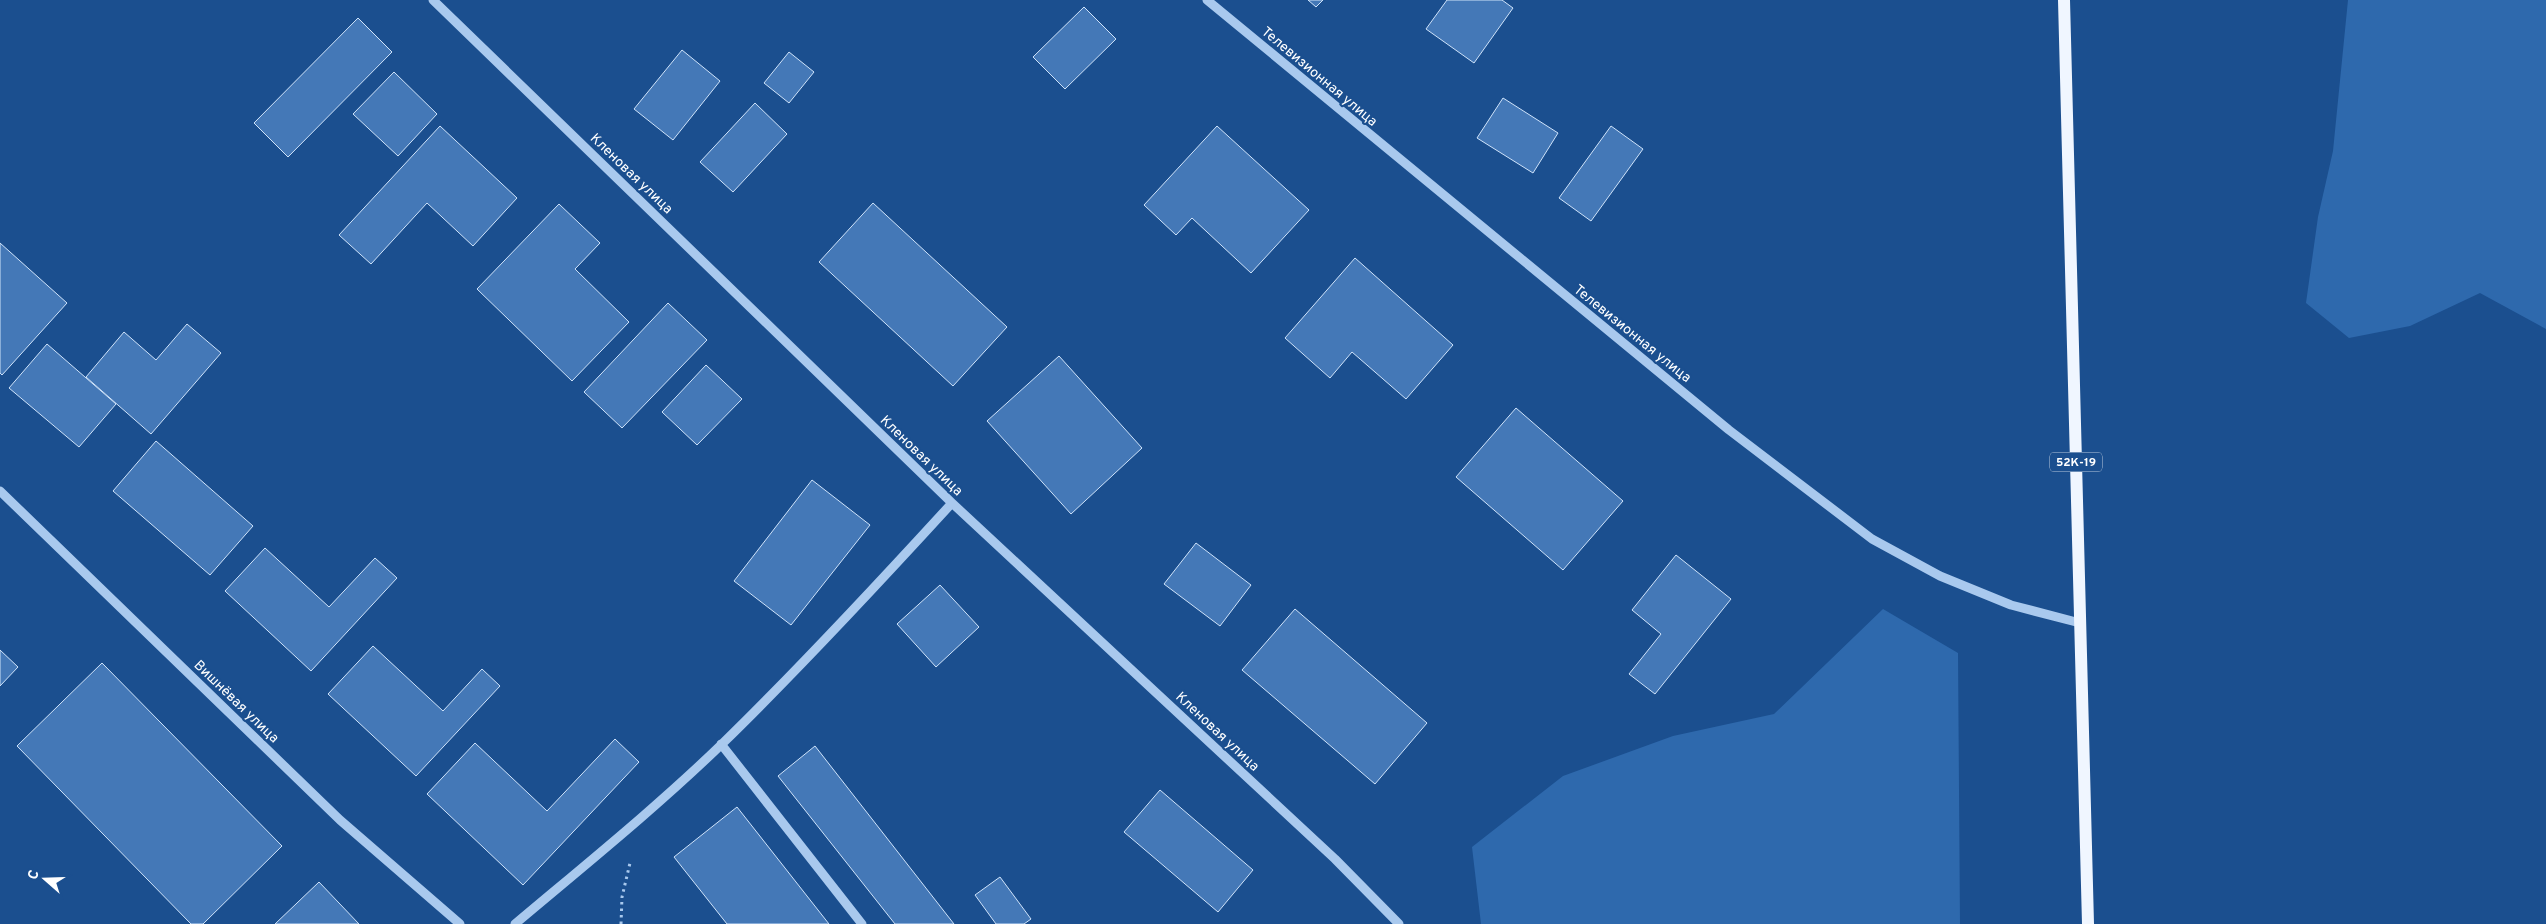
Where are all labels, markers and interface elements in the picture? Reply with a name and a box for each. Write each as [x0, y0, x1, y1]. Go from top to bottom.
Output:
street label: Телевизионная улица [1258, 24, 1380, 131]
street label: Кленовая улица [586, 130, 676, 218]
street label: Телевизионная улица [1570, 282, 1694, 387]
street label: Кленовая улица [876, 412, 966, 500]
road number: 52К-19 [2050, 452, 2102, 472]
street label: Вишнёвая улица [190, 657, 282, 747]
street label: Кленовая улица [1172, 689, 1262, 775]
north arrow [20, 854, 70, 904]
text: С [25, 868, 44, 882]

